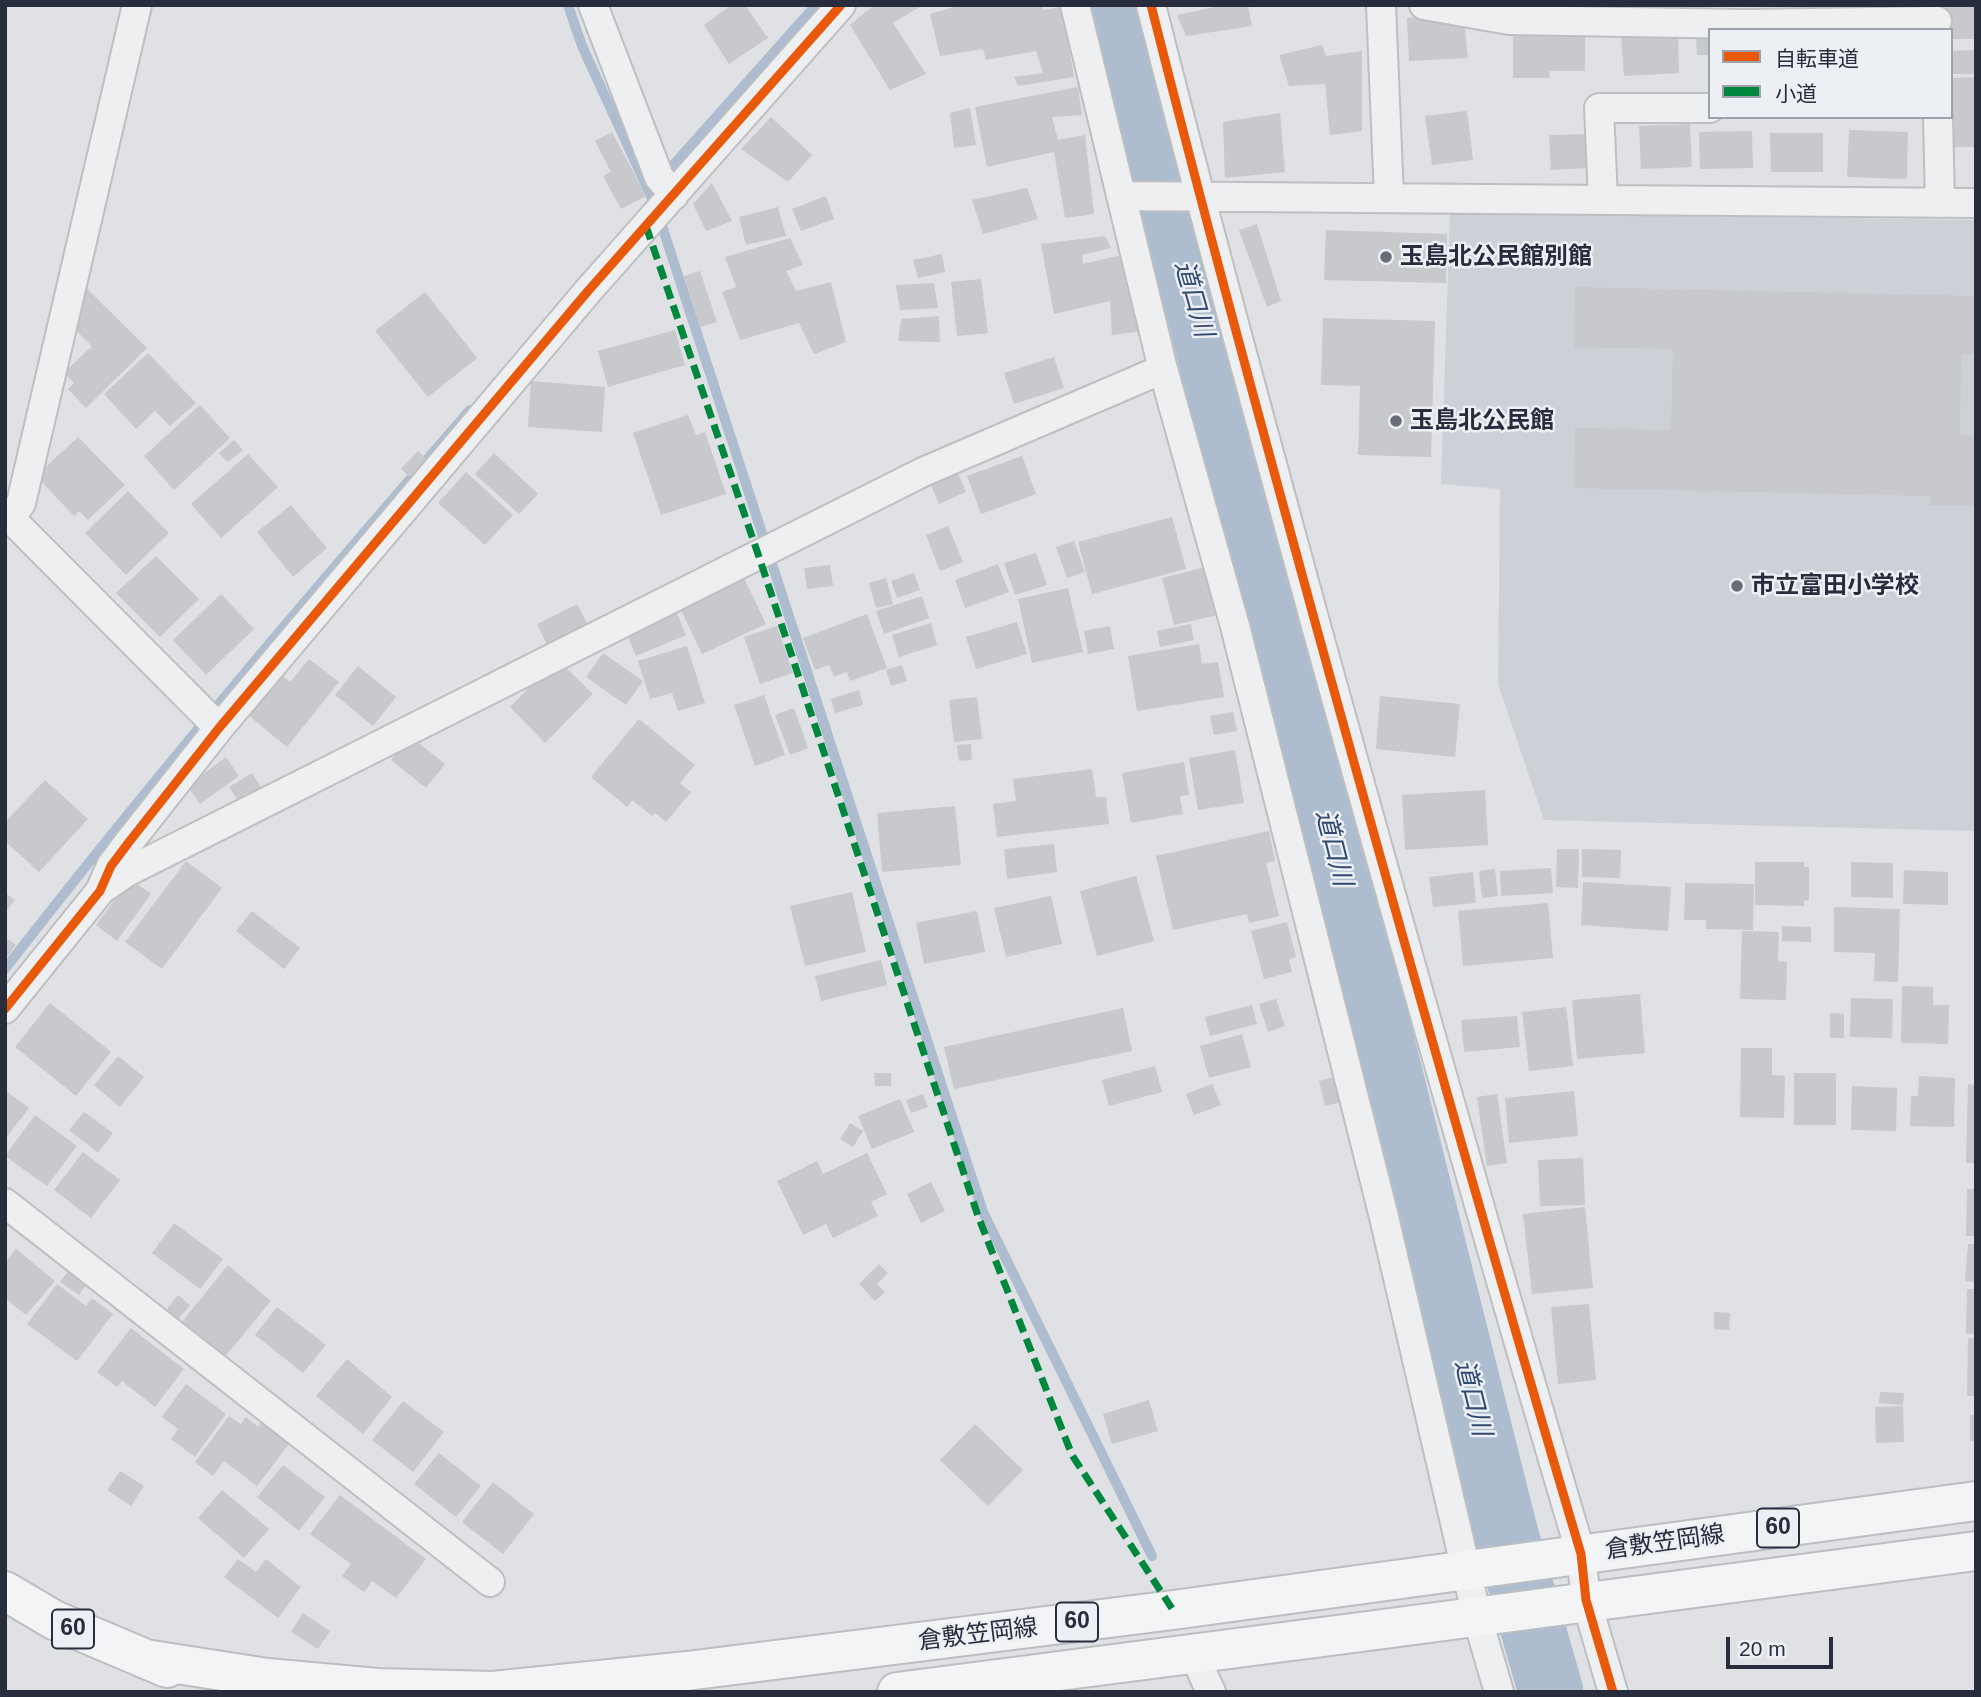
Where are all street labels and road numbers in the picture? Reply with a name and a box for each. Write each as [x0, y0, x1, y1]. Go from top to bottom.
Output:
road number: 60 [1757, 1508, 1799, 1548]
street label: 倉敷笠岡線 [1604, 1520, 1726, 1566]
road number: 60 [1056, 1602, 1098, 1642]
road number: 60 [52, 1610, 94, 1648]
street label: 倉敷笠岡線 [917, 1613, 1039, 1657]

